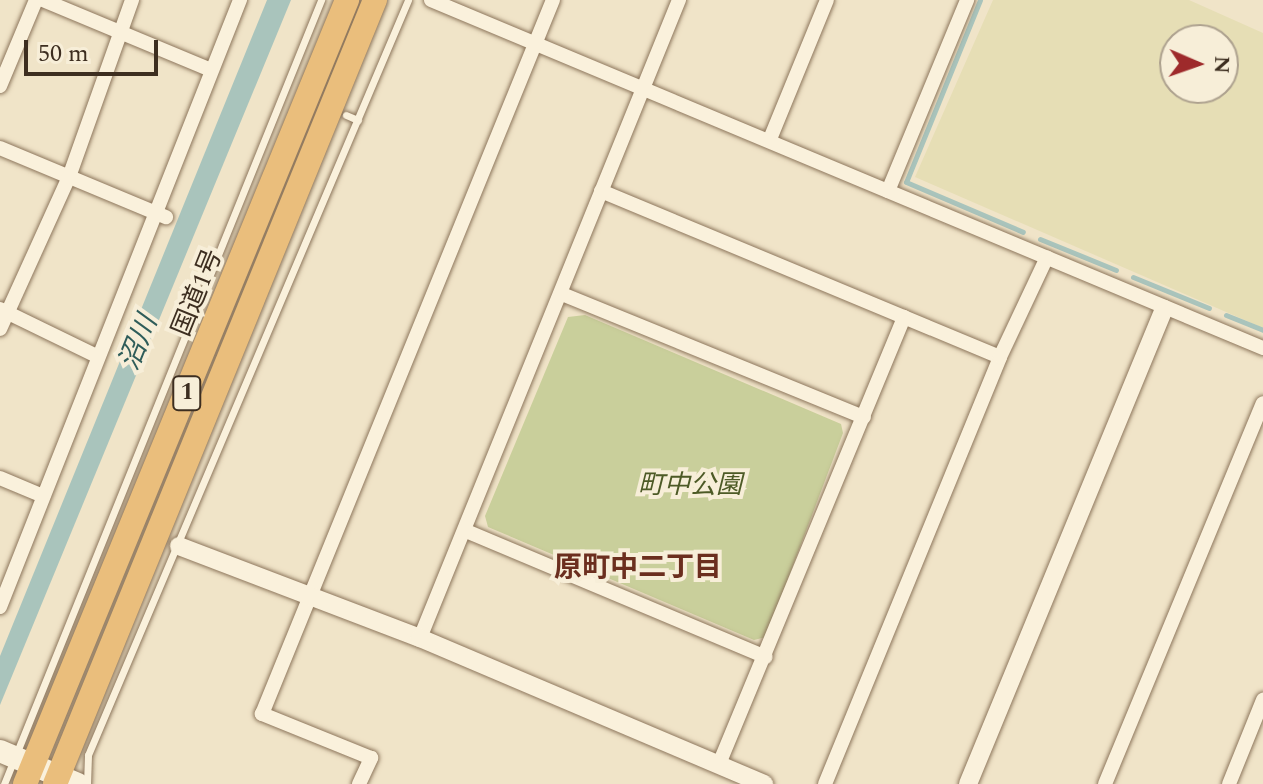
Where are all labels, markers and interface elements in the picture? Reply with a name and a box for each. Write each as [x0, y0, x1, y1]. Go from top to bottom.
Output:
scale bar [28, 24, 162, 74]
north arrow [1159, 24, 1239, 104]
text: 50 m [38, 36, 89, 72]
text: N [1205, 55, 1238, 74]
street label: 国道1号 [166, 245, 230, 341]
water label: 沼川 [113, 311, 165, 375]
road number: 1 [171, 373, 203, 413]
park label: 町中公園 [638, 470, 742, 502]
district label: 原町中二丁目 [554, 551, 722, 585]

